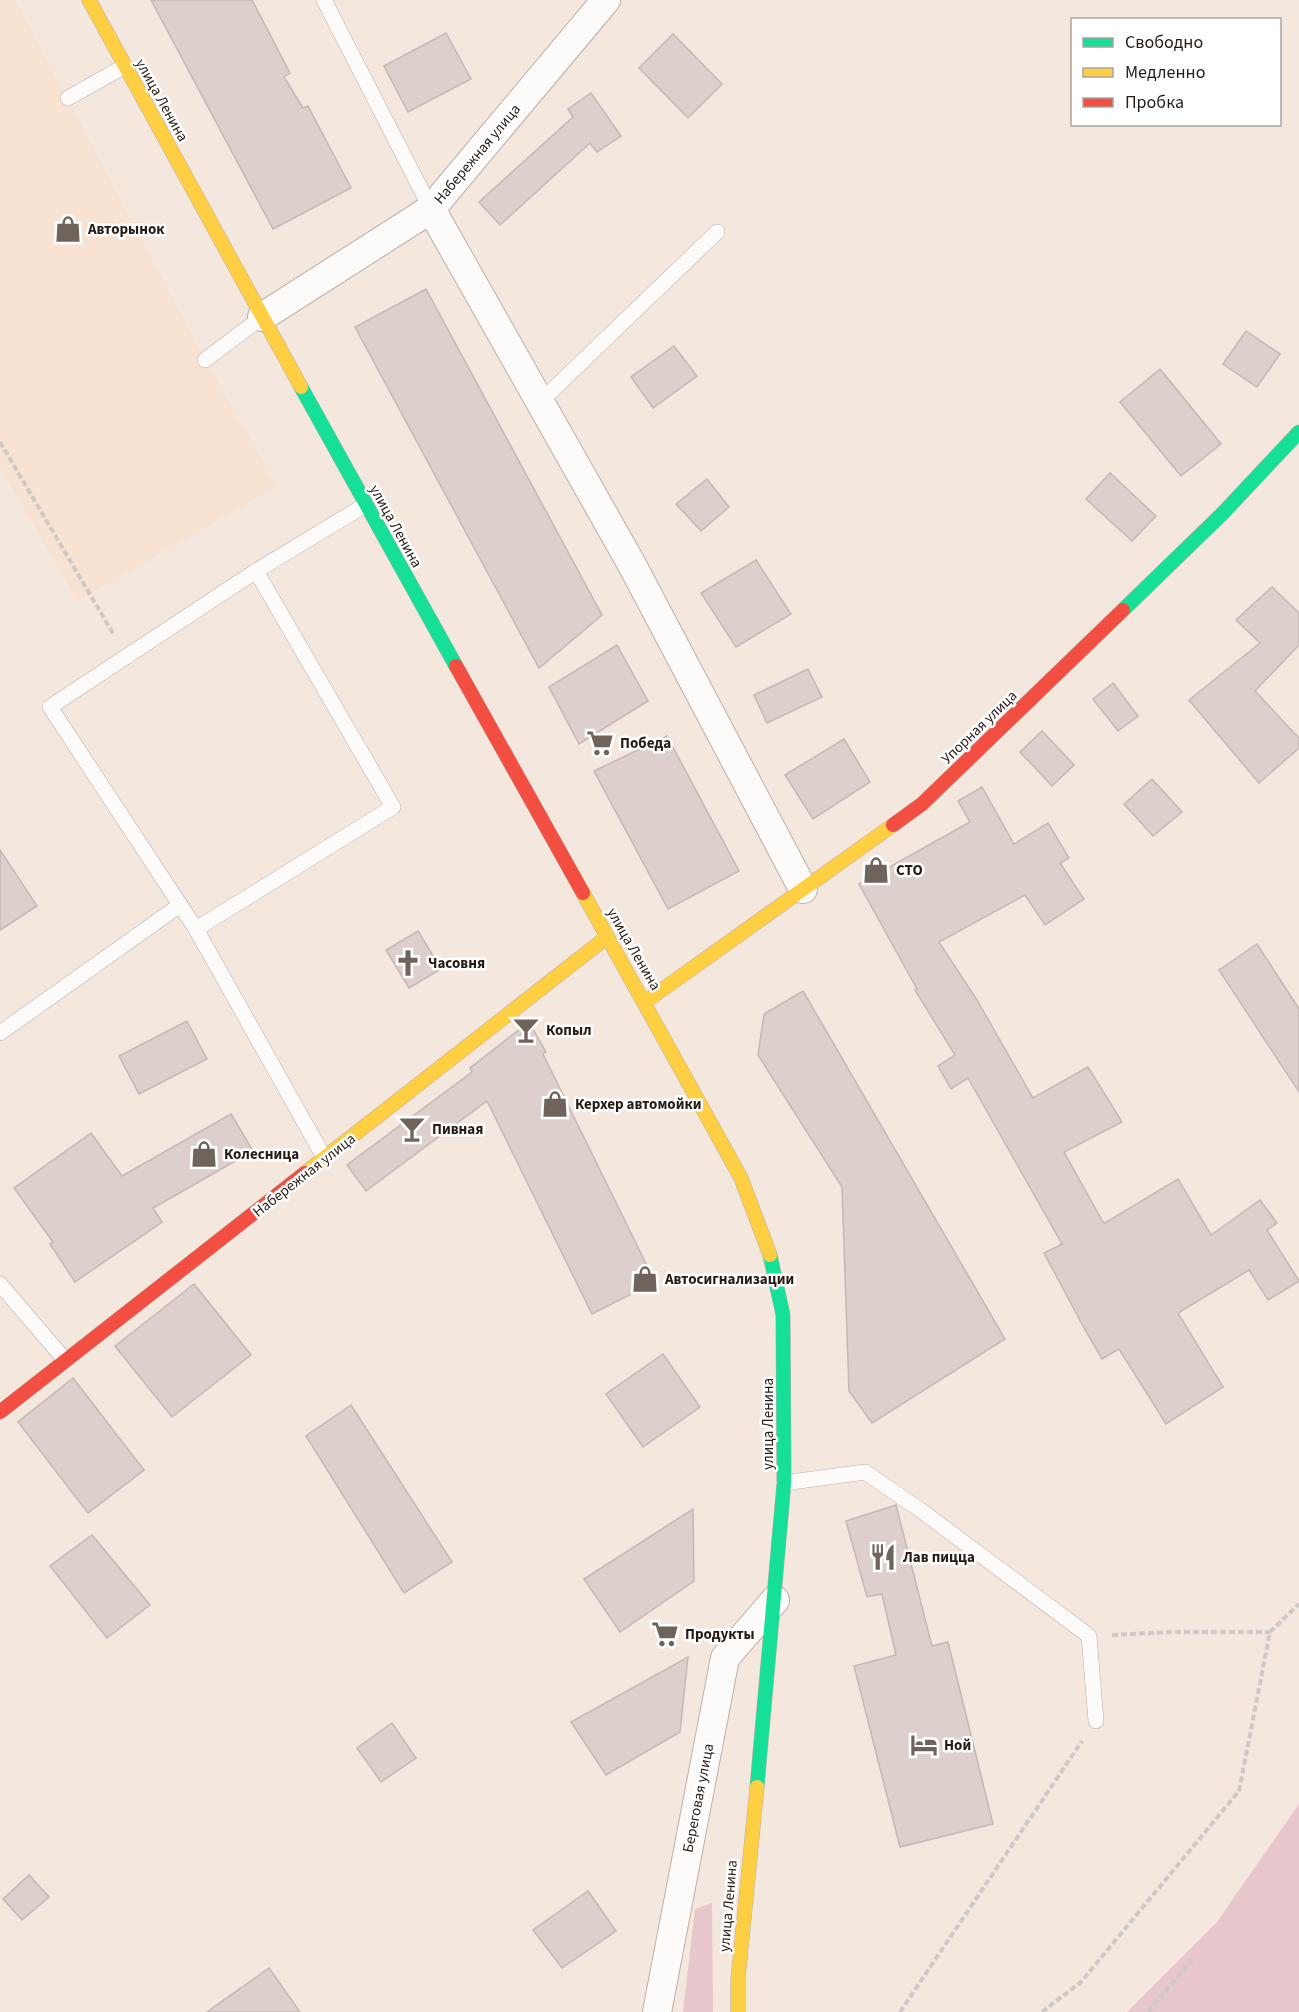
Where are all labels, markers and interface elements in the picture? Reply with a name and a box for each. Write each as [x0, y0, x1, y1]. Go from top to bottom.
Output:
legend [1071, 18, 1281, 126]
text: Свободно [1125, 30, 1203, 55]
street label: улица Ленина [130, 55, 193, 146]
text: Медленно [1125, 60, 1205, 85]
text: Пробка [1125, 90, 1184, 115]
street label: Набережная улица [429, 100, 526, 209]
shop icon: Авторынок [53, 214, 83, 244]
place label: Авторынок [87, 219, 165, 240]
street label: улица Ленина [364, 481, 427, 572]
street label: Упорная улица [937, 686, 1022, 769]
supermarket icon: Победа [585, 728, 615, 758]
place label: Победа [620, 733, 671, 754]
shop icon: СТО [861, 855, 891, 885]
place label: СТО [896, 860, 923, 881]
street label: улица Ленина [601, 904, 666, 994]
church icon: Часовня [393, 948, 423, 978]
place label: Часовня [428, 953, 485, 974]
bar icon: Копыл [511, 1015, 541, 1045]
place label: Копыл [546, 1020, 592, 1041]
shop icon: Керхер автомойки [540, 1089, 570, 1119]
place label: Керхер автомойки [575, 1094, 701, 1115]
bar icon: Пивная [397, 1114, 427, 1144]
place label: Пивная [432, 1119, 483, 1140]
street label: Набережная улица [249, 1129, 360, 1222]
shop icon: Колесница [189, 1139, 219, 1169]
place label: Колесница [224, 1144, 299, 1165]
shop icon: Автосигнализации [630, 1264, 660, 1294]
place label: Автосигнализации [664, 1269, 794, 1290]
street label: улица Ленина [758, 1378, 779, 1470]
restaurant icon: Лав пицца [868, 1542, 898, 1572]
place label: Лав пицца [902, 1547, 975, 1568]
supermarket icon: Продукты [650, 1619, 680, 1649]
place label: Продукты [685, 1624, 755, 1645]
hotel icon: Ной [909, 1730, 939, 1760]
place label: Ной [944, 1735, 971, 1756]
street label: Береговая улица [678, 1742, 719, 1854]
street label: улица Ленина [714, 1859, 743, 1953]

